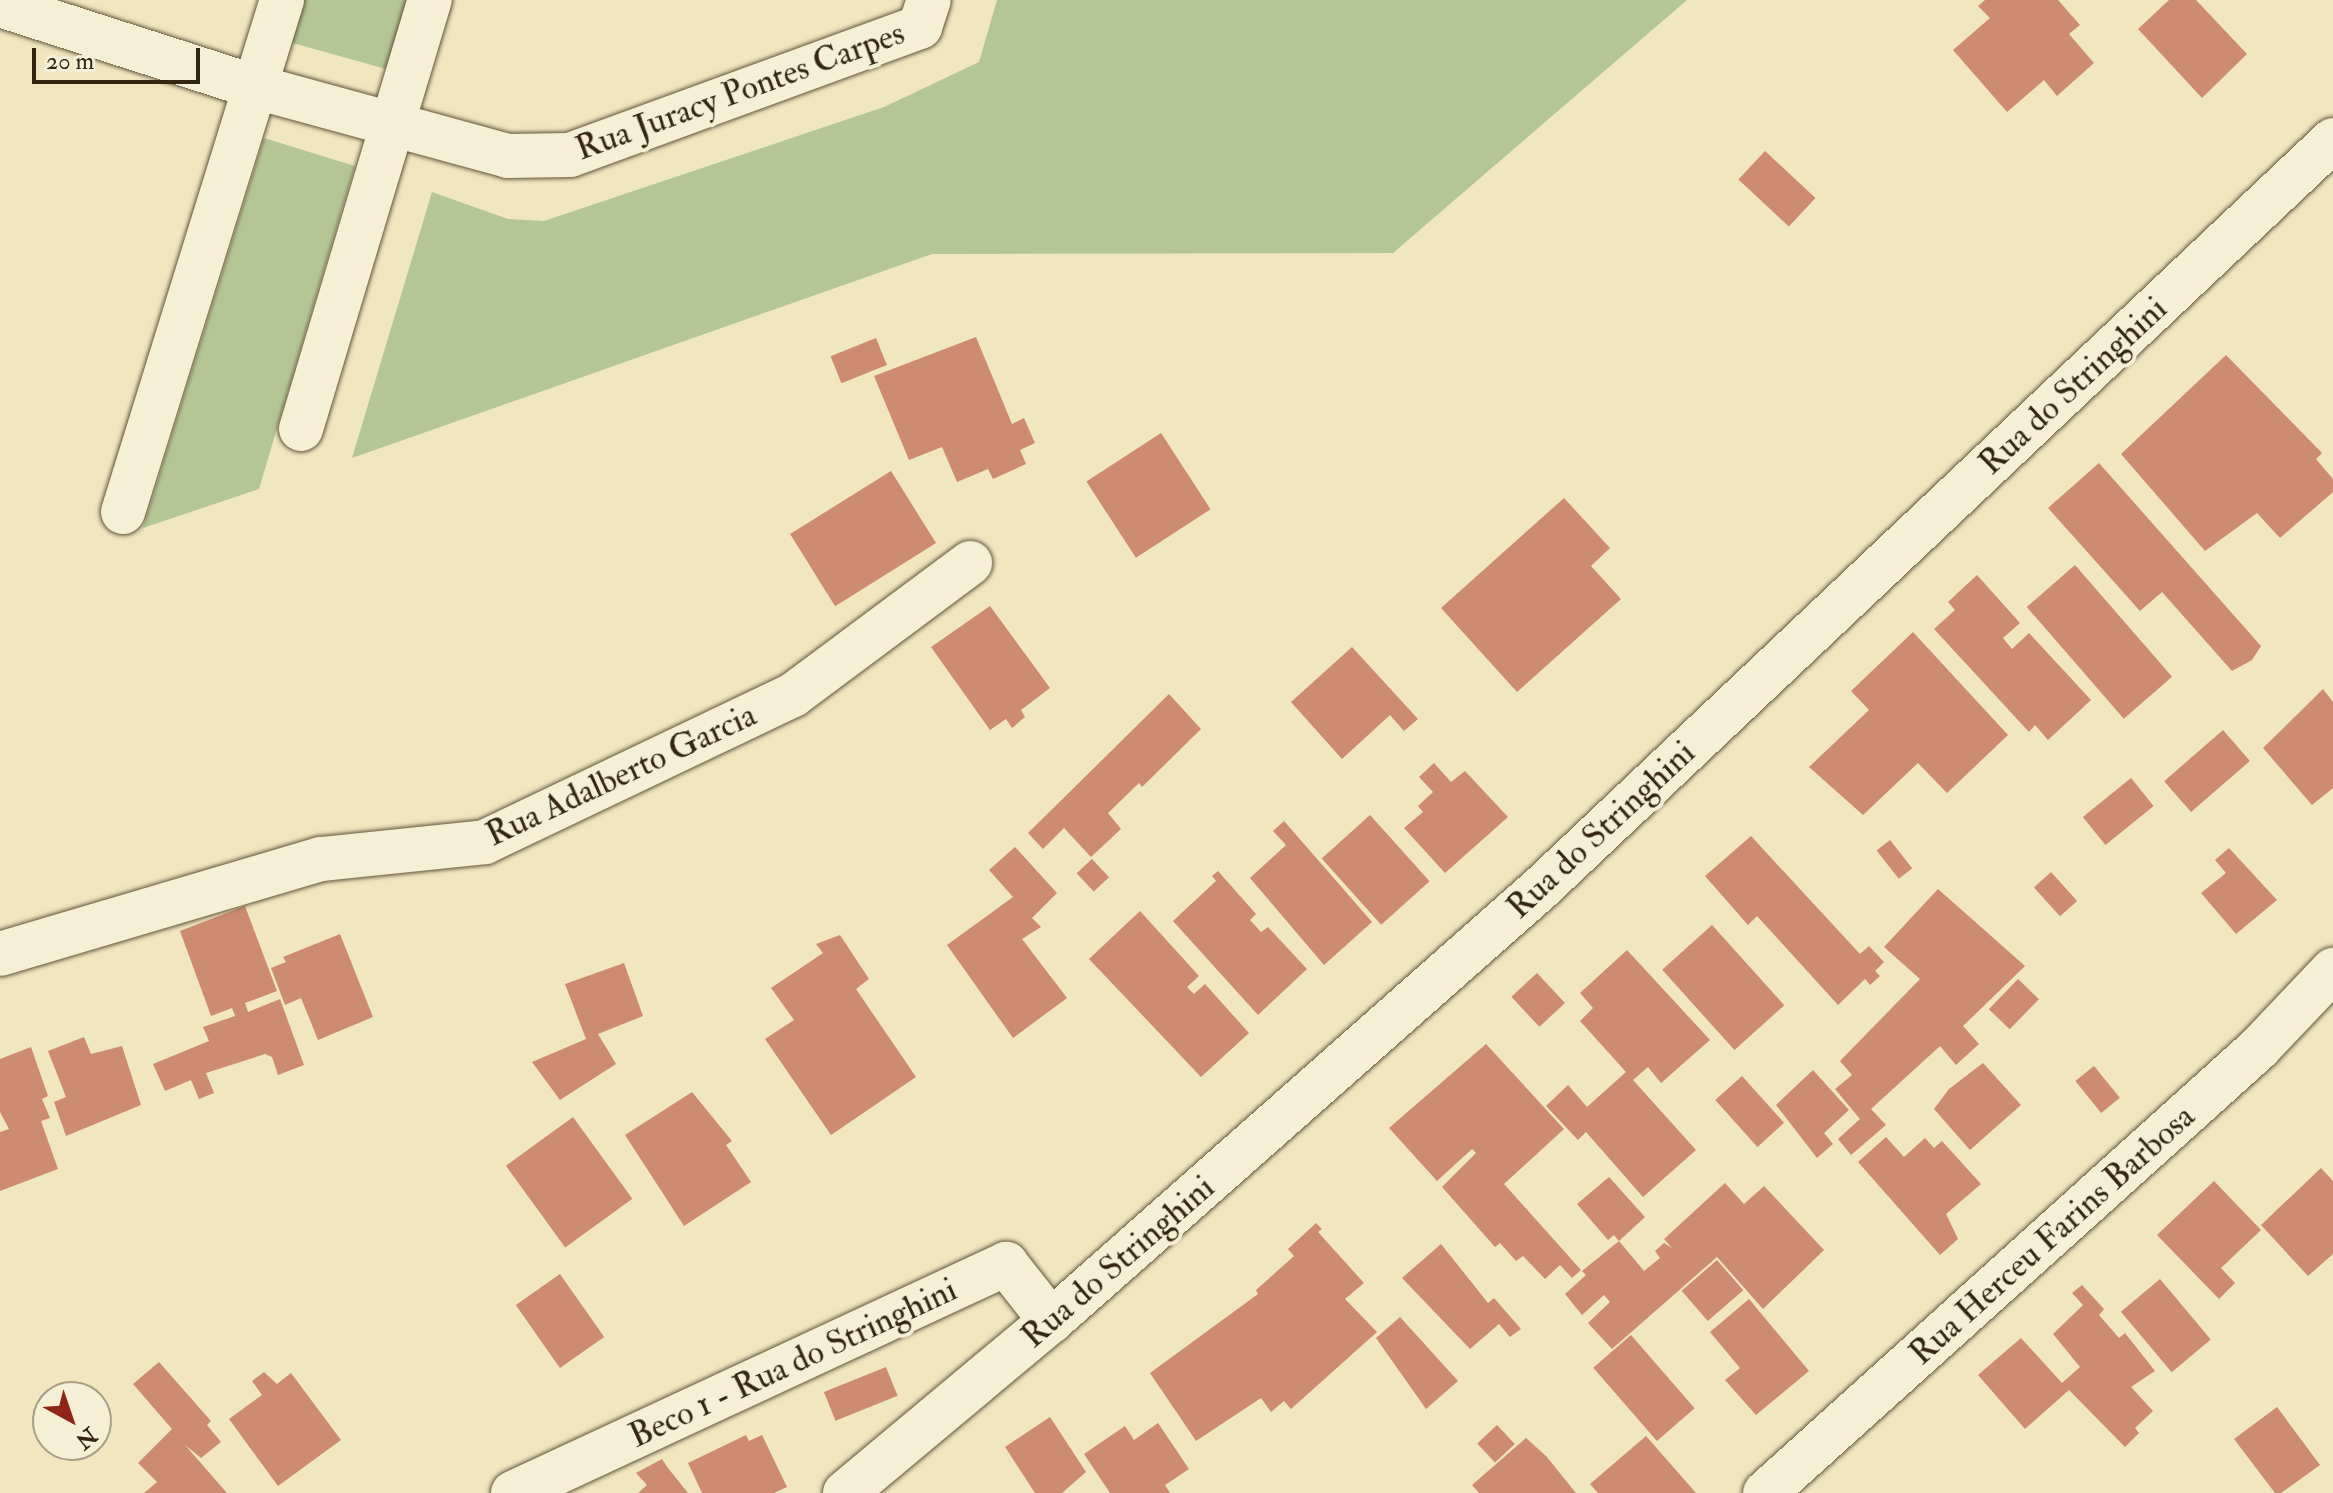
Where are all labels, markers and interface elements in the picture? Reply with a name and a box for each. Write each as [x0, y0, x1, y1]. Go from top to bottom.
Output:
street label: Rua Juracy Pontes Carpes [570, 12, 910, 170]
scale bar [36, 32, 204, 82]
text: 20 m [46, 46, 94, 77]
street label: Rua do Stringhini [1970, 288, 2176, 484]
street label: Rua Adalberto Garcia [479, 695, 763, 855]
street label: Rua do Stringhini [1498, 732, 1704, 928]
street label: Rua Herceu Farins Barbosa [1901, 1096, 2203, 1374]
street label: Rua do Stringhini [1013, 1167, 1223, 1357]
street label: Beco 1 - Rua do Stringhini [623, 1269, 963, 1457]
north arrow [32, 1381, 112, 1461]
text: N [70, 1421, 103, 1455]

